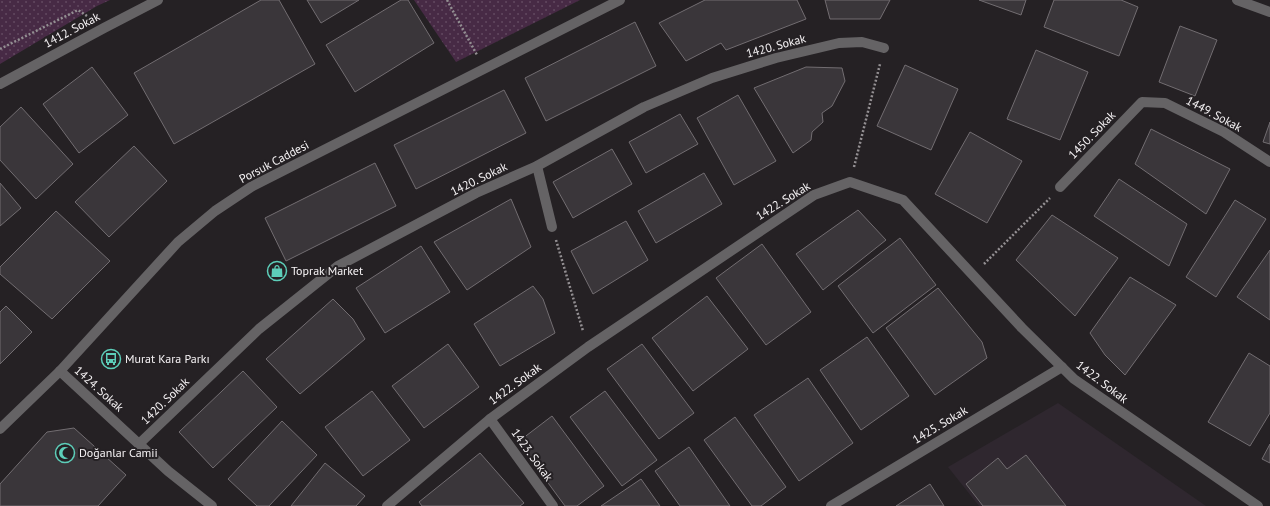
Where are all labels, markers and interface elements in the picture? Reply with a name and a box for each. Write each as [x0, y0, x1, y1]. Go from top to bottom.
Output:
street label: 1412. Sokak [41, 8, 103, 51]
street label: 1420. Sokak [744, 30, 808, 61]
street label: 1449. Sokak [1184, 93, 1245, 135]
street label: 1450. Sokak [1065, 107, 1118, 162]
street label: Porsuk Caddesi [236, 137, 311, 186]
street label: 1420. Sokak [448, 158, 510, 199]
street label: 1422. Sokak [753, 178, 813, 223]
shop icon: Toprak Market [266, 260, 288, 282]
place label: Toprak Market [291, 263, 363, 278]
bus stop icon: Murat Kara Parkı [100, 348, 122, 370]
place label: Murat Kara Parkı [125, 351, 210, 366]
street label: 1422. Sokak [1073, 357, 1131, 406]
street label: 1422. Sokak [486, 359, 544, 408]
street label: 1424. Sokak [72, 363, 127, 415]
street label: 1420. Sokak [137, 374, 192, 427]
street label: 1425. Sokak [910, 402, 970, 447]
street label: 1423. Sokak [508, 426, 557, 484]
mosque icon: Doğanlar Camii [54, 442, 76, 464]
place label: Doğanlar Camii [79, 445, 158, 460]

